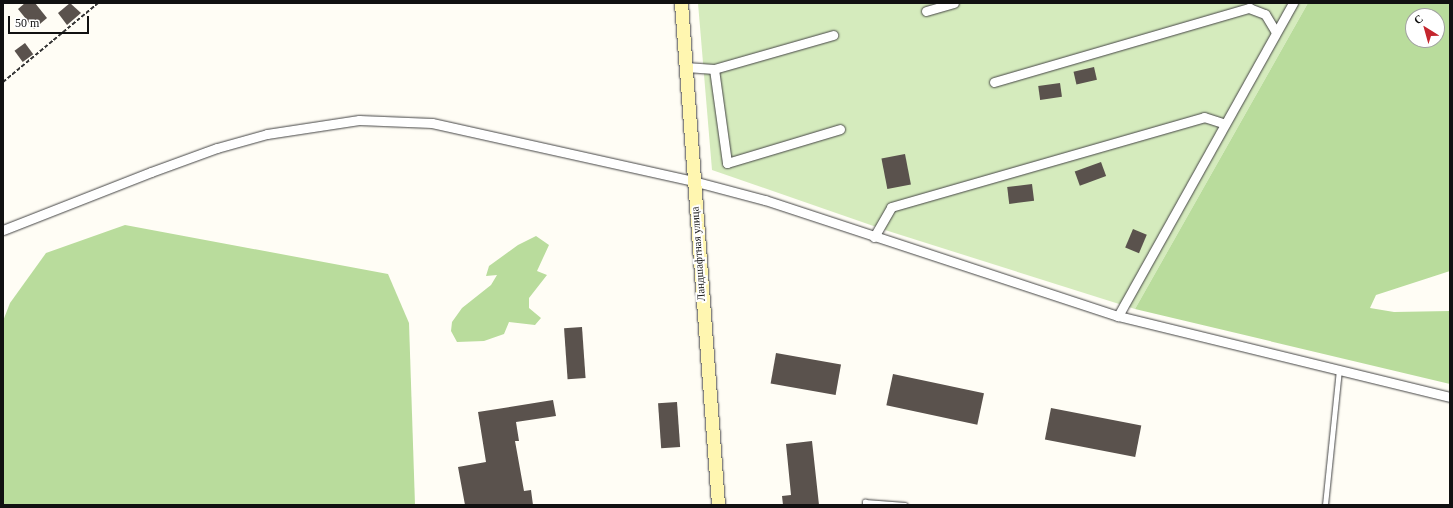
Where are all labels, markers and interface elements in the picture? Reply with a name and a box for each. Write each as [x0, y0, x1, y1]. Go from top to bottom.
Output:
scale bar [10, 8, 91, 34]
north arrow [1405, 8, 1445, 48]
text: С [1412, 12, 1425, 26]
text: 50 m [15, 16, 39, 30]
street label: Ландшафтная улица [688, 206, 708, 302]

